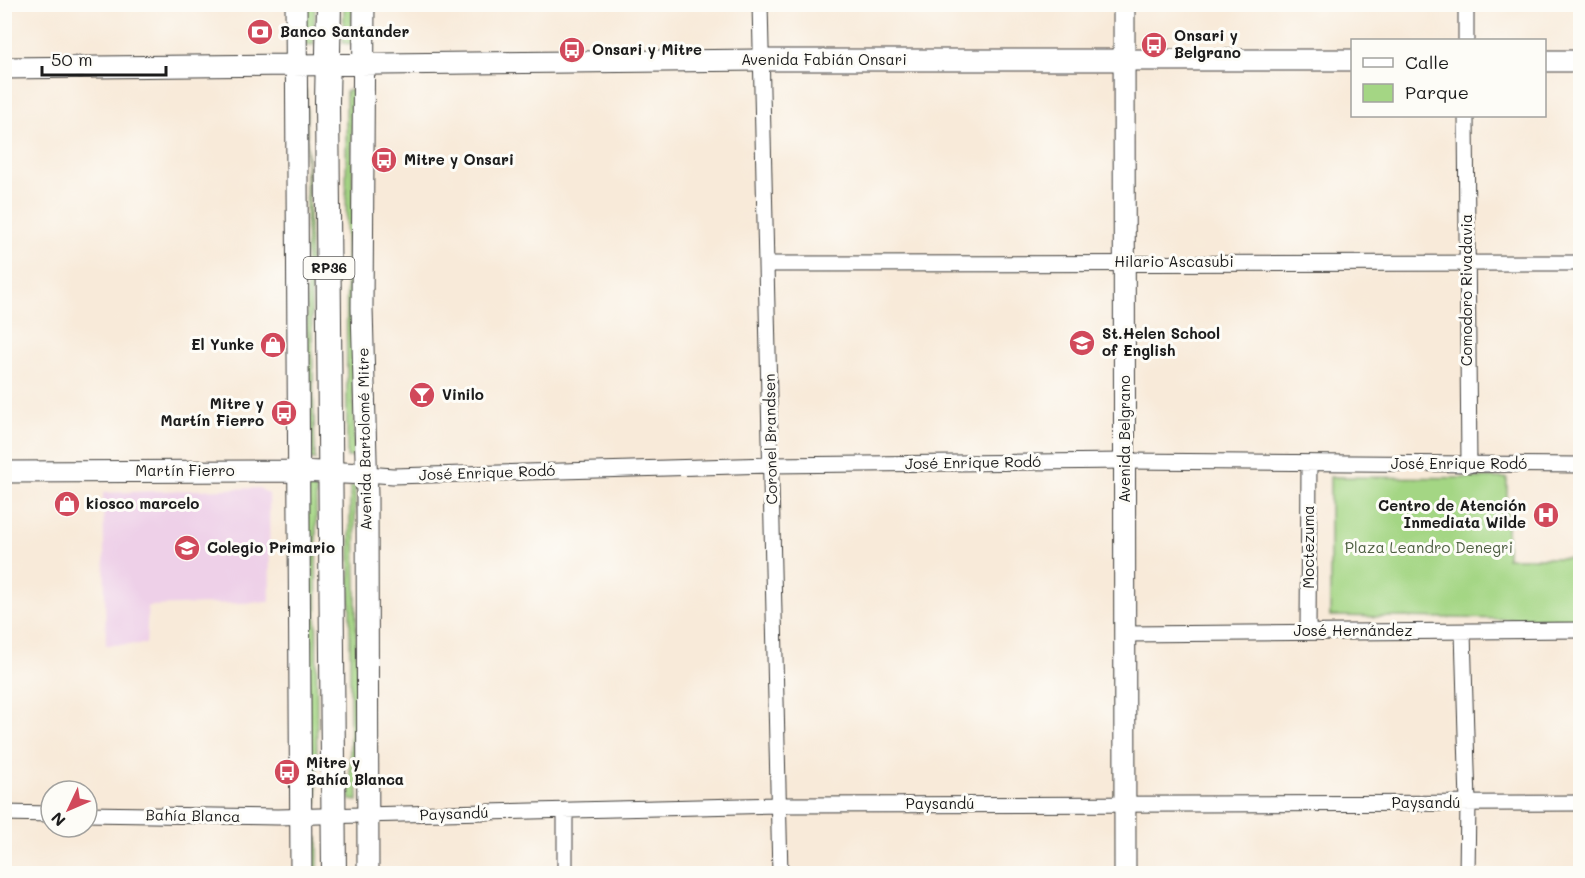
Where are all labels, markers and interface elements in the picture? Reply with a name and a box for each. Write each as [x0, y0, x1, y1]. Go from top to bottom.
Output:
bank icon: Banco Santander [245, 17, 275, 47]
place label: Banco Santander [280, 21, 410, 41]
place label: Onsari y Belgrano [1174, 25, 1241, 62]
bus stop icon: Onsari y Belgrano [1139, 30, 1169, 60]
bus stop icon: Onsari y Mitre [557, 35, 587, 65]
scale bar [42, 39, 166, 77]
place label: Onsari y Mitre [592, 39, 702, 59]
legend [1351, 39, 1546, 117]
text: 50 m [51, 47, 93, 71]
street label: Avenida Fabián Onsari [741, 49, 907, 69]
text: Calle [1405, 50, 1449, 74]
text: Parque [1405, 80, 1469, 104]
bus stop icon: Mitre y Onsari [369, 145, 399, 175]
place label: Mitre y Onsari [404, 149, 514, 169]
street label: Comodoro Rivadavia [1456, 214, 1476, 366]
street label: Hilario Ascasubi [1114, 251, 1234, 271]
road number: RP36 [304, 257, 354, 279]
place label: St.Helen School of English [1102, 323, 1220, 360]
school or university icon: St.Helen School of English [1067, 328, 1097, 358]
shop icon: El Yunke [258, 330, 288, 360]
place label: El Yunke [191, 334, 254, 354]
street label: Avenida Bartolomé Mitre [352, 347, 376, 531]
street label: Coronel Brandsen [759, 373, 781, 505]
street label: Avenida Belgrano [1114, 375, 1134, 503]
bar icon: Vinilo [407, 380, 437, 410]
place label: Vinilo [442, 384, 484, 404]
place label: Mitre y Martín Fierro [161, 393, 264, 430]
bus stop icon: Mitre y Martín Fierro [269, 398, 299, 428]
street label: José Enrique Rodó [905, 451, 1041, 473]
street label: José Enrique Rodó [1391, 453, 1527, 473]
street label: Martín Fierro [135, 460, 235, 480]
street label: José Enrique Rodó [418, 460, 556, 484]
shop icon: kiosco marcelo [52, 489, 82, 519]
place label: kiosco marcelo [86, 493, 199, 513]
place label: Centro de Atención Inmediata Wilde [1378, 495, 1526, 532]
hospital icon: Centro de Atención Inmediata Wilde [1531, 500, 1561, 530]
street label: Moctezuma [1298, 505, 1318, 589]
school or university icon: Colegio Primario [172, 533, 202, 563]
place label: Colegio Primario [207, 537, 335, 557]
park label: Plaza Leandro Denegri [1345, 537, 1513, 557]
street label: José Hernández [1293, 620, 1413, 640]
place label: Mitre y Bahía Blanca [306, 752, 404, 789]
bus stop icon: Mitre y Bahía Blanca [272, 757, 302, 787]
north arrow [39, 779, 99, 839]
street label: Paysandú [1391, 792, 1461, 812]
street label: Paysandú [905, 793, 975, 813]
street label: Paysandú [419, 802, 489, 824]
street label: Bahía Blanca [145, 804, 241, 826]
text: N [46, 808, 70, 831]

